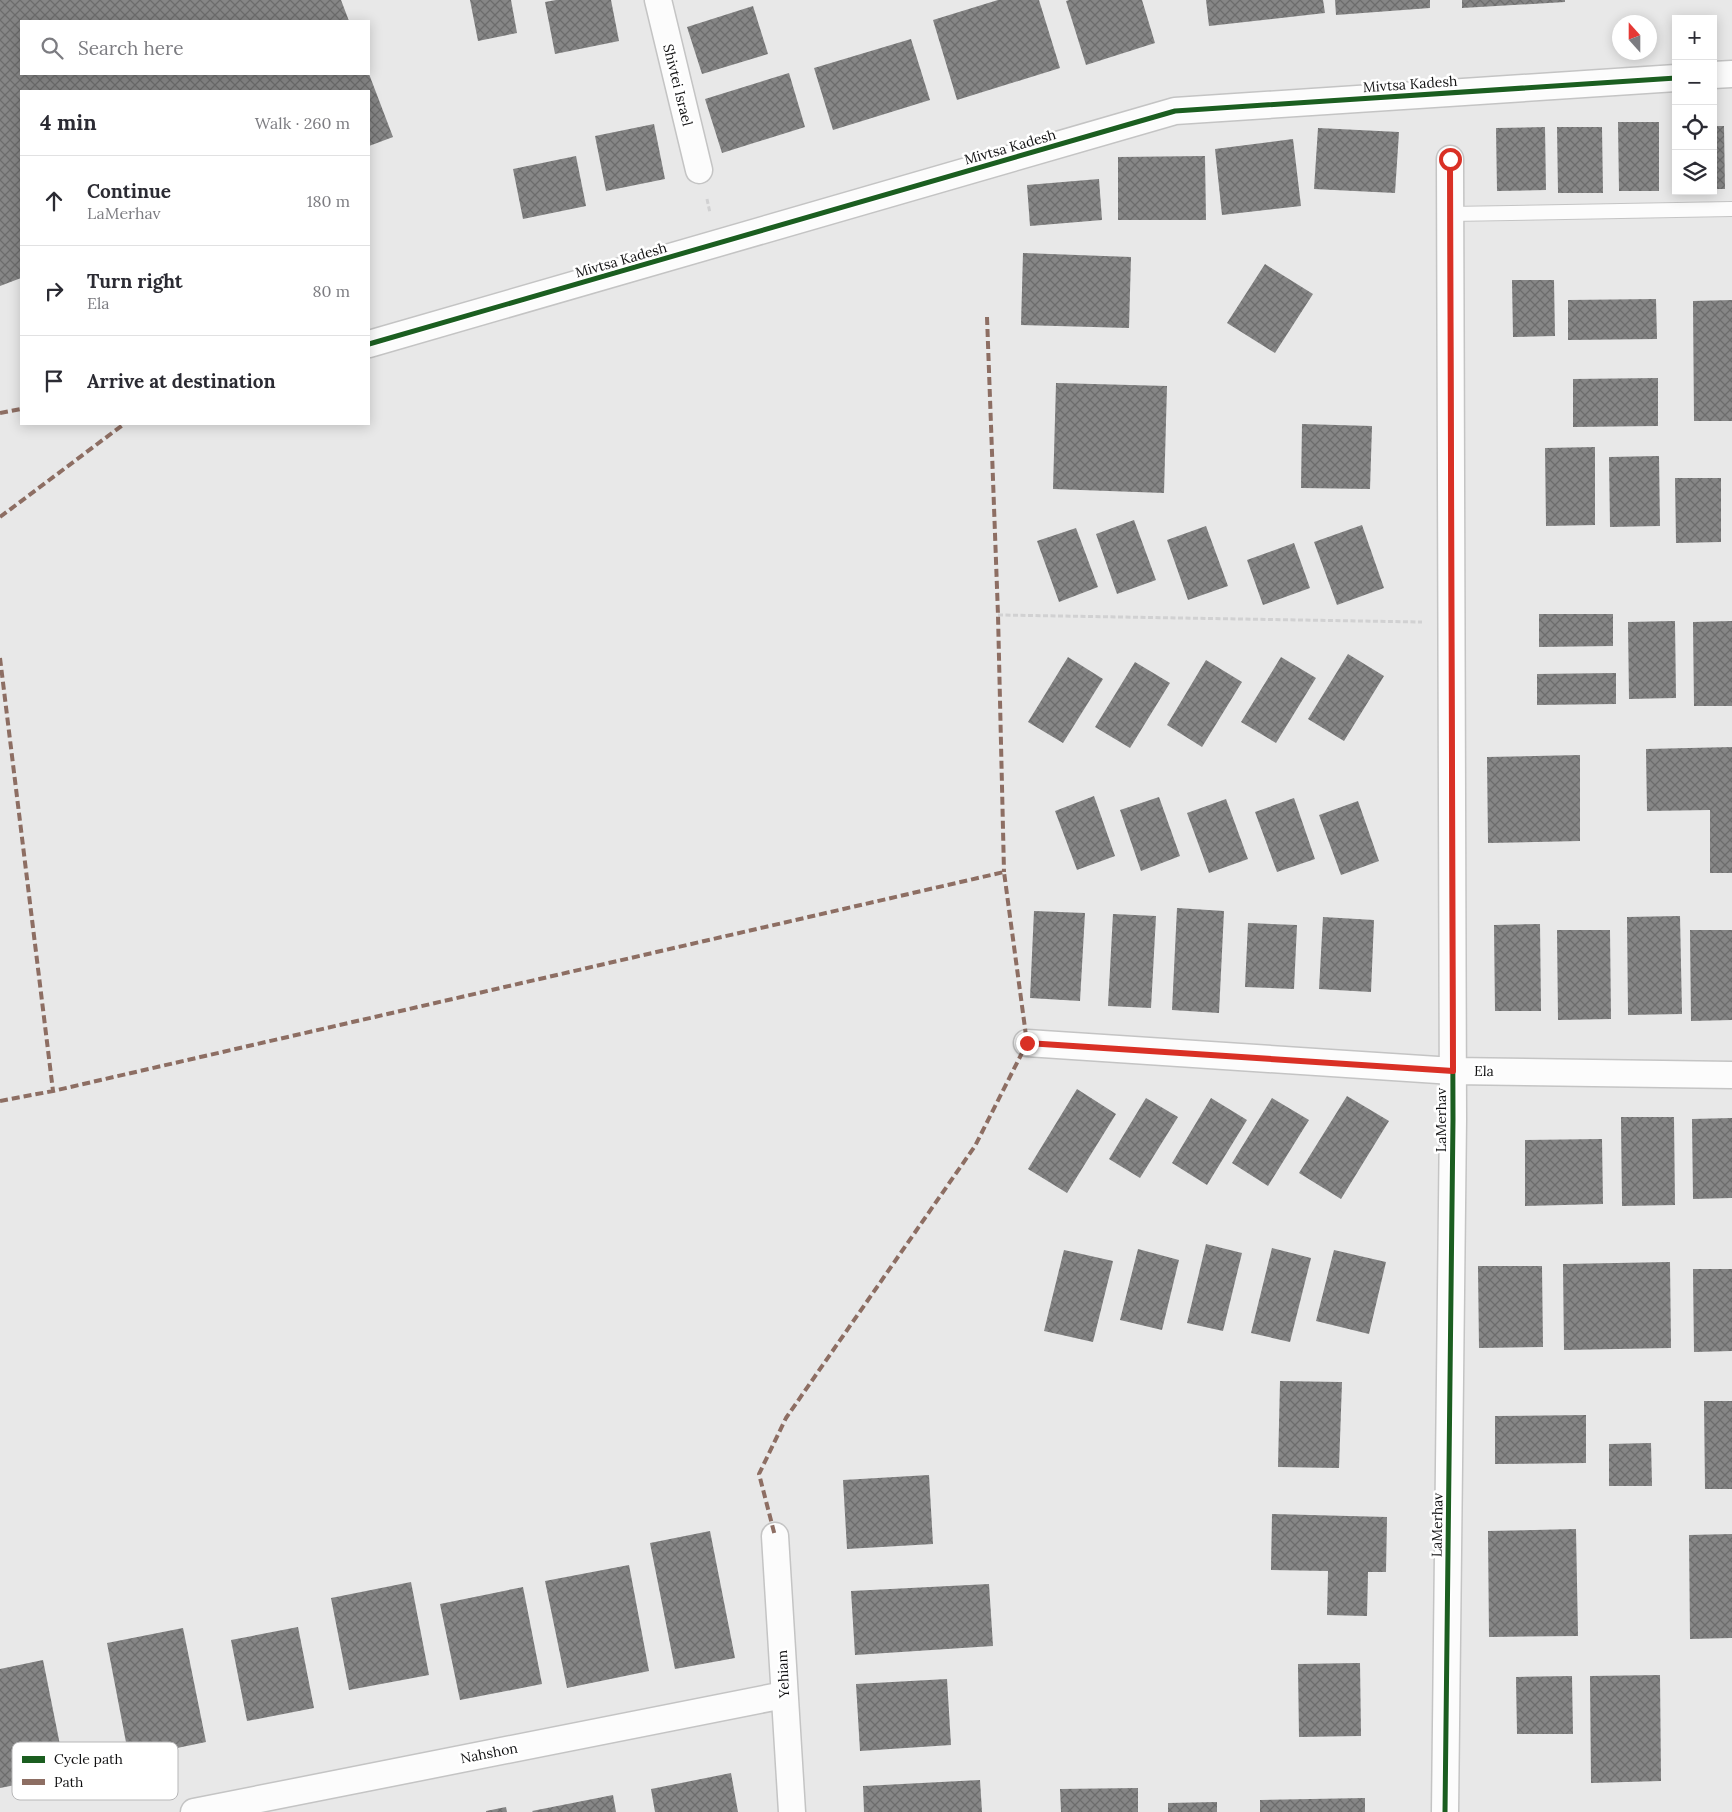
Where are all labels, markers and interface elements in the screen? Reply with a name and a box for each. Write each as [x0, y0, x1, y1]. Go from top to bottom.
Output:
north arrow [1612, 15, 1657, 60]
map controls [1672, 15, 1717, 195]
button: + [1672, 15, 1717, 60]
search box [20, 20, 370, 75]
icon: search [38, 34, 66, 62]
text: Search here [78, 36, 184, 60]
street label: Shivtei Israel [659, 42, 697, 128]
button: − [1672, 60, 1717, 105]
street label: Mivtsa Kadesh [1362, 72, 1458, 96]
button: locate [1672, 105, 1717, 150]
text: 4 min [40, 109, 97, 136]
text: Walk · 260 m [255, 113, 350, 133]
street label: Mivtsa Kadesh [962, 125, 1058, 169]
route start [1439, 148, 1462, 171]
button: layers [1672, 150, 1717, 195]
text: Continue [87, 179, 171, 203]
icon: ahead [40, 187, 68, 215]
text: 180 m [307, 191, 350, 211]
text: LaMerhav [87, 203, 161, 223]
street label: Mivtsa Kadesh [573, 238, 669, 282]
text: Turn right [87, 269, 183, 293]
icon: right [40, 277, 68, 305]
text: 80 m [313, 281, 350, 301]
text: Ela [87, 293, 110, 313]
icon: arrive [40, 367, 68, 395]
text: Arrive at destination [87, 369, 276, 393]
route end [1016, 1032, 1039, 1055]
street label: Ela [1474, 1062, 1494, 1080]
street label: LaMerhav [1432, 1087, 1450, 1152]
street label: LaMerhav [1427, 1492, 1447, 1557]
street label: Yehiam [773, 1649, 793, 1699]
street label: Nahshon [459, 1739, 520, 1767]
legend [12, 1742, 178, 1800]
text: Cycle path [54, 1750, 123, 1768]
text: Path [54, 1773, 83, 1791]

